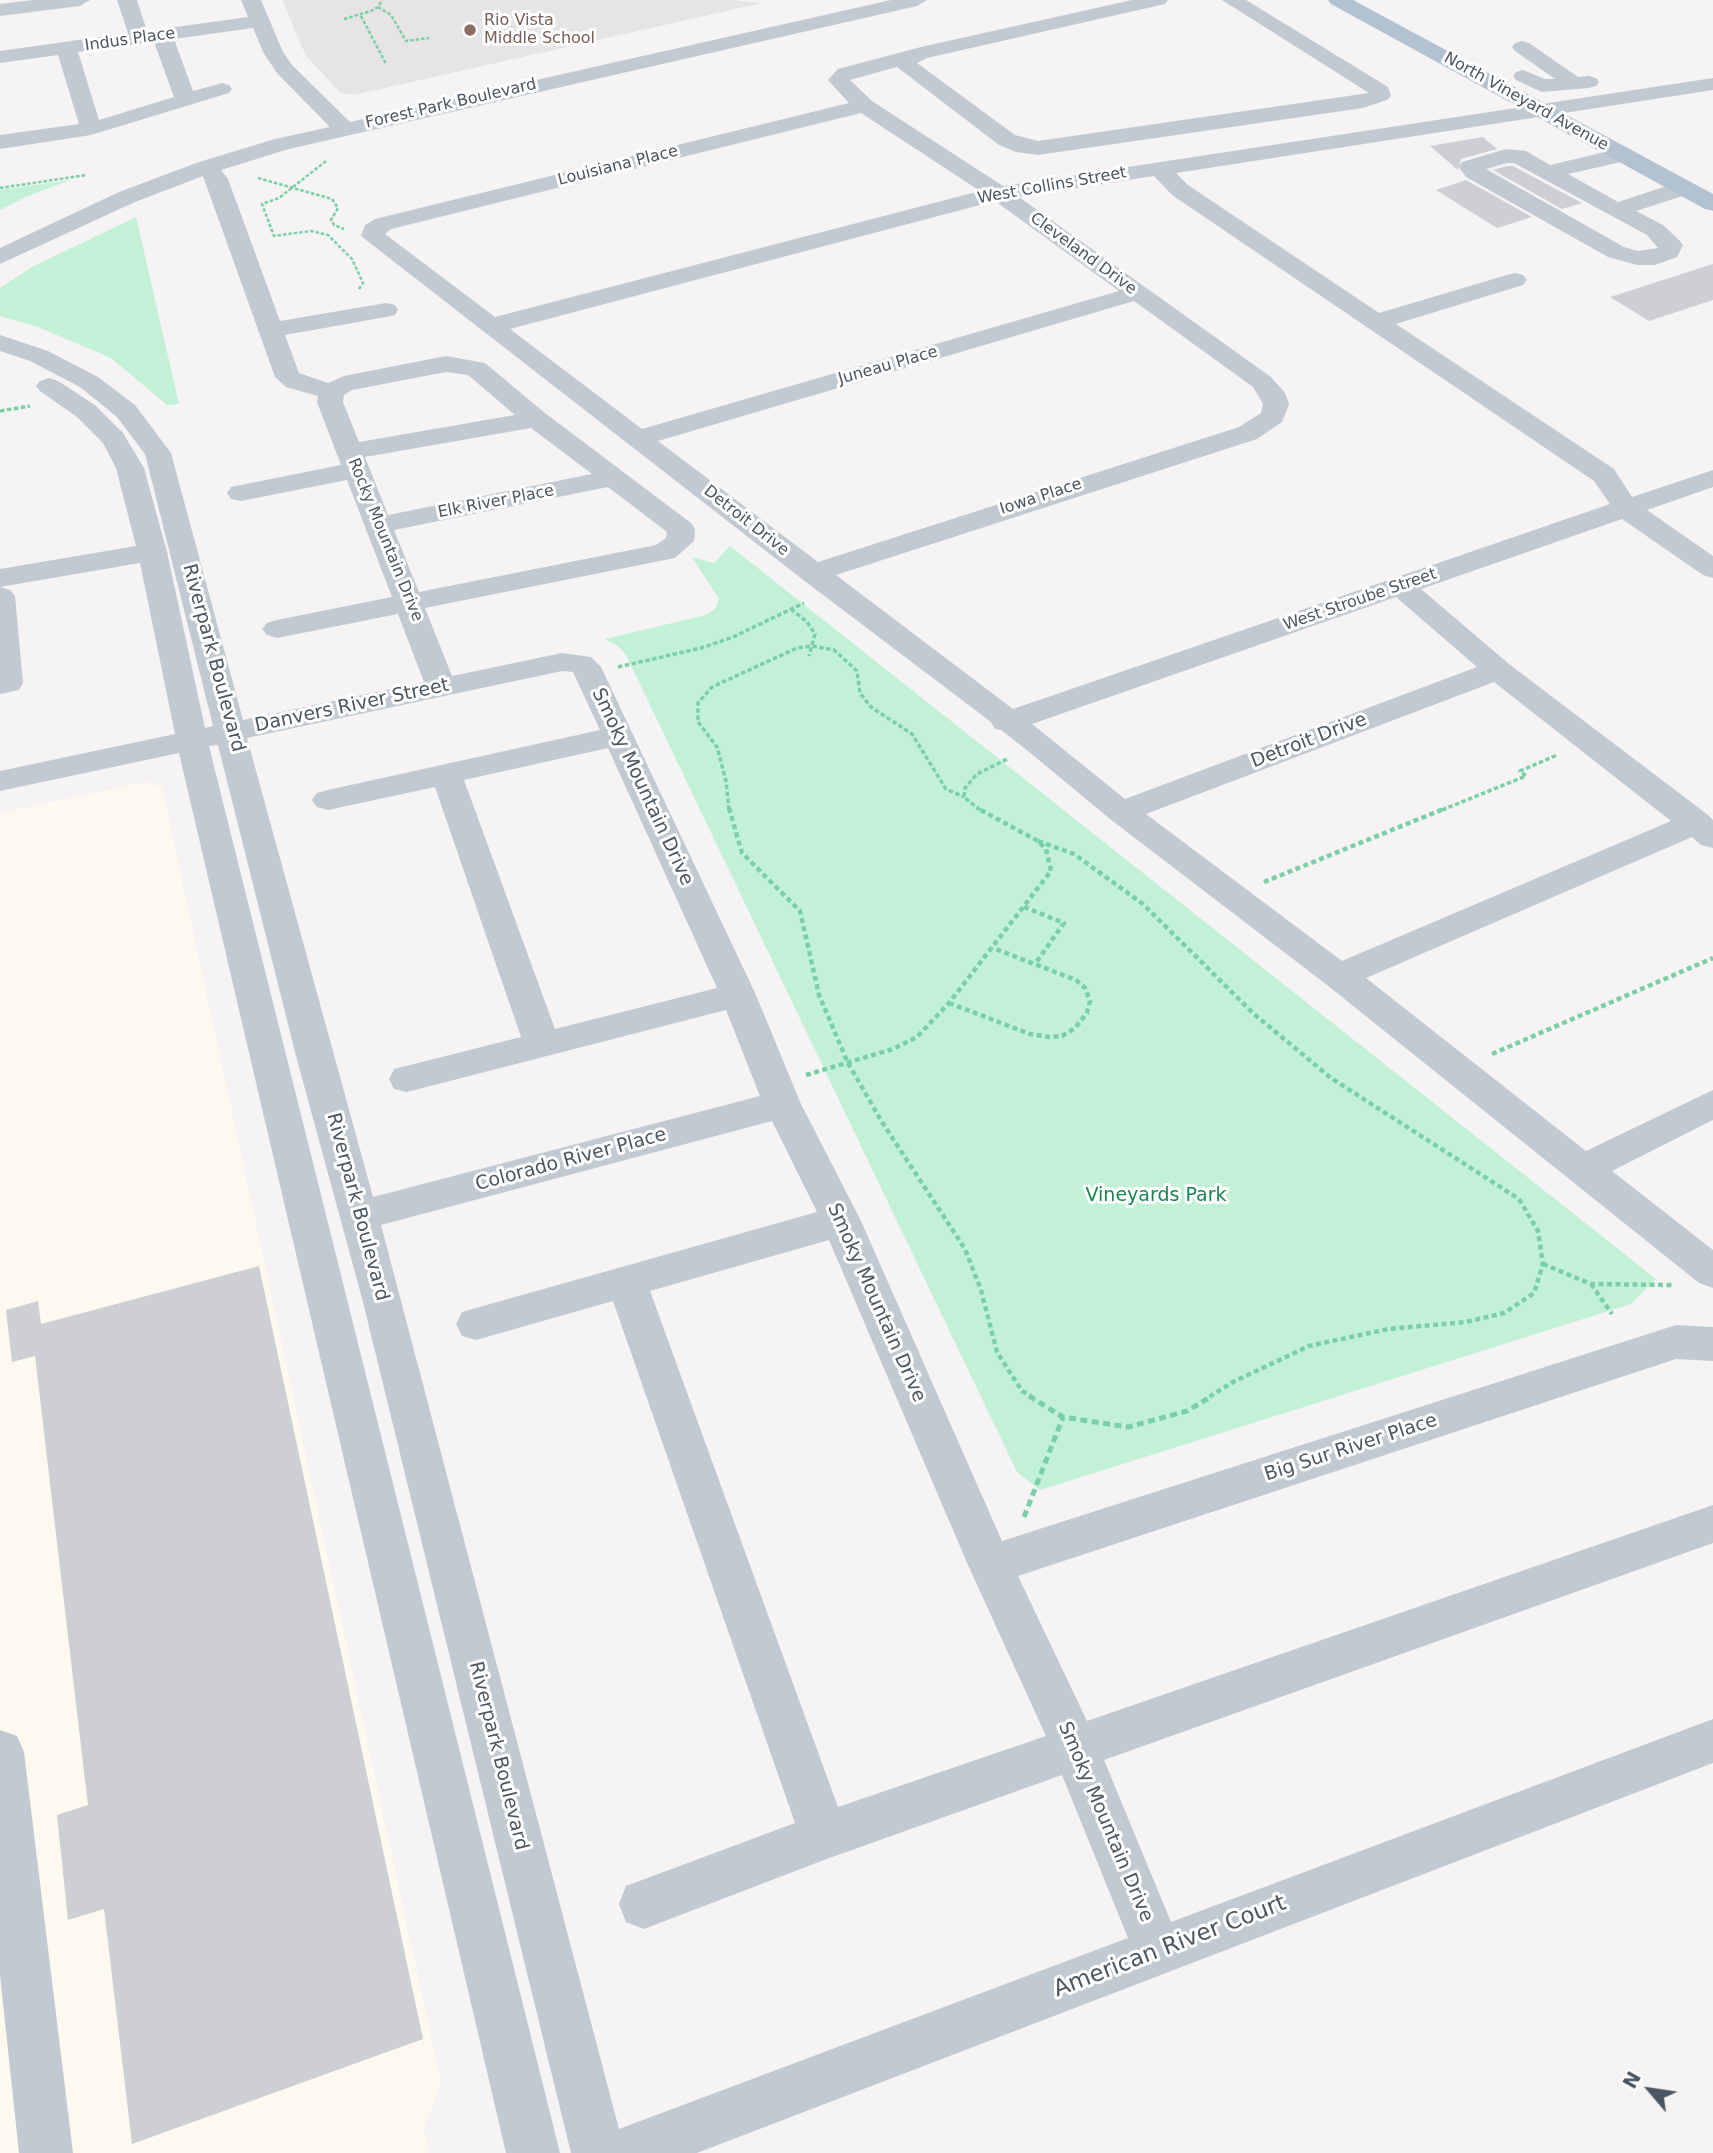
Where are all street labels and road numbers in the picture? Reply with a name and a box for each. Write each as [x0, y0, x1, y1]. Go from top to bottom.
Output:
street label: Indus Place [84, 24, 176, 56]
street label: North Vineyard Avenue [1440, 49, 1612, 155]
street label: Forest Park Boulevard [364, 75, 538, 133]
street label: Louisiana Place [556, 142, 680, 190]
street label: West Collins Street [976, 163, 1128, 209]
street label: Cleveland Drive [1026, 209, 1140, 299]
street label: Juneau Place [836, 343, 940, 389]
street label: Rocky Mountain Drive [343, 455, 427, 625]
street label: Iowa Place [998, 475, 1084, 519]
street label: Elk River Place [436, 481, 556, 523]
street label: Detroit Drive [700, 482, 792, 560]
street label: Riverpark Boulevard [177, 561, 249, 755]
street label: West Stroube Street [1281, 565, 1439, 635]
street label: Danvers River Street [253, 674, 451, 738]
street label: Smoky Mountain Drive [586, 685, 698, 889]
street label: Detroit Drive [1248, 708, 1370, 774]
street label: Riverpark Boulevard [321, 1110, 393, 1304]
street label: Colorado River Place [473, 1124, 669, 1196]
street label: Smoky Mountain Drive [822, 1200, 930, 1406]
street label: Big Sur River Place [1262, 1409, 1440, 1487]
street label: Riverpark Boulevard [463, 1659, 533, 1853]
street label: Smoky Mountain Drive [1053, 1719, 1157, 1925]
street label: American River Court [1050, 1890, 1290, 2004]

